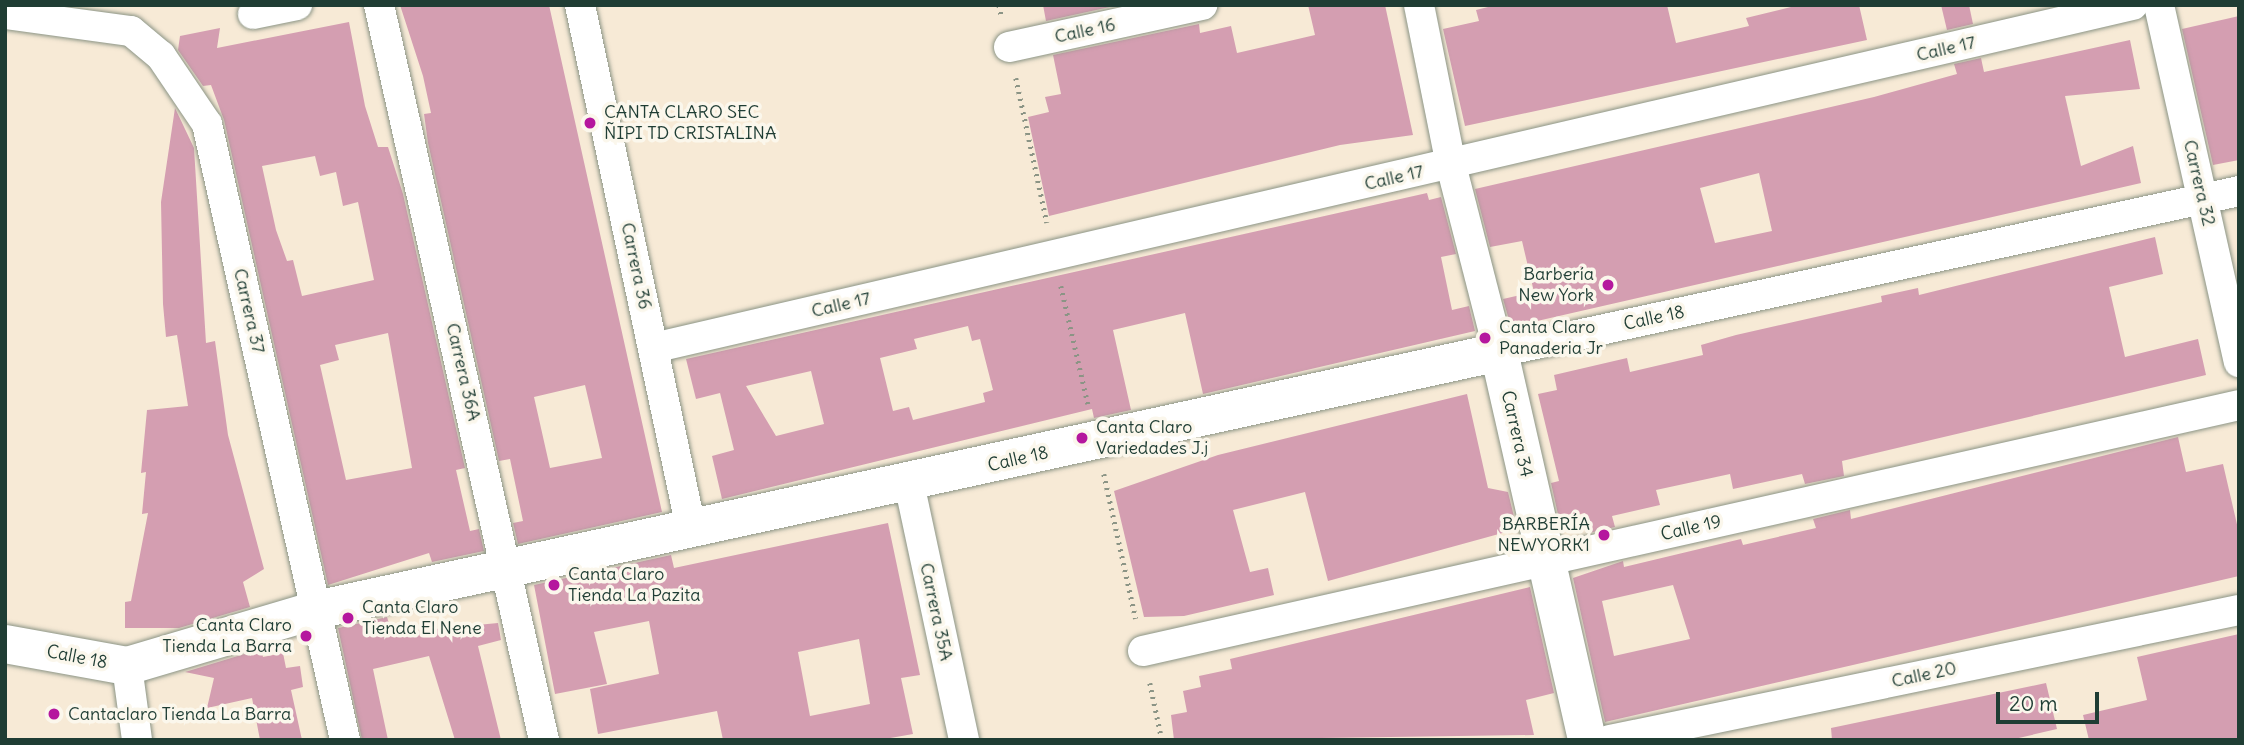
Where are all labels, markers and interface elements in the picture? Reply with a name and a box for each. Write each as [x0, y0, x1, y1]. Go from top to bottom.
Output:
street label: Calle 16 [1053, 14, 1117, 48]
street label: Calle 17 [1914, 32, 1978, 66]
place label: CANTA CLARO SEC ÑIPI TD CRISTALINA [604, 102, 777, 144]
marker: CANTA CLARO SEC ÑIPI TD CRISTALINA [582, 115, 598, 131]
street label: Carrera 32 [2179, 138, 2219, 228]
street label: Calle 17 [1362, 161, 1426, 195]
street label: Carrera 36 [616, 221, 656, 311]
place label: Barbería New York [1518, 264, 1594, 306]
street label: Carrera 37 [229, 266, 269, 356]
marker: Barbería New York [1600, 277, 1616, 293]
street label: Calle 17 [809, 288, 873, 322]
street label: Calle 18 [1622, 301, 1686, 335]
place label: Canta Claro Panaderia Jr [1499, 317, 1603, 360]
street label: Carrera 36A [441, 321, 485, 423]
marker: Canta Claro Panaderia Jr [1477, 330, 1493, 346]
street label: Carrera 34 [1497, 389, 1537, 479]
place label: Canta Claro Variedades J.j [1096, 417, 1208, 460]
marker: Canta Claro Variedades J.j [1074, 430, 1090, 446]
street label: Calle 18 [986, 442, 1050, 476]
street label: Calle 19 [1659, 511, 1723, 545]
place label: BARBERÍA NEWYORK1 [1498, 514, 1590, 556]
marker: BARBERÍA NEWYORK1 [1596, 527, 1612, 543]
street label: Carrera 35A [915, 561, 957, 663]
place label: Canta Claro Tienda La Pazita [568, 564, 701, 606]
marker: Canta Claro Tienda La Pazita [546, 577, 562, 593]
place label: Canta Claro Tienda El Nene [362, 597, 482, 640]
marker: Canta Claro Tienda El Nene [340, 610, 356, 626]
place label: Canta Claro Tienda La Barra [162, 615, 292, 658]
marker: Canta Claro Tienda La Barra [298, 628, 314, 644]
street label: Calle 18 [45, 641, 109, 673]
street label: Calle 20 [1890, 658, 1958, 692]
scale bar [1999, 678, 2102, 722]
text: 20 m [2009, 690, 2058, 717]
place label: Cantaclaro Tienda La Barra [68, 703, 291, 725]
marker: Cantaclaro Tienda La Barra [46, 706, 62, 722]

